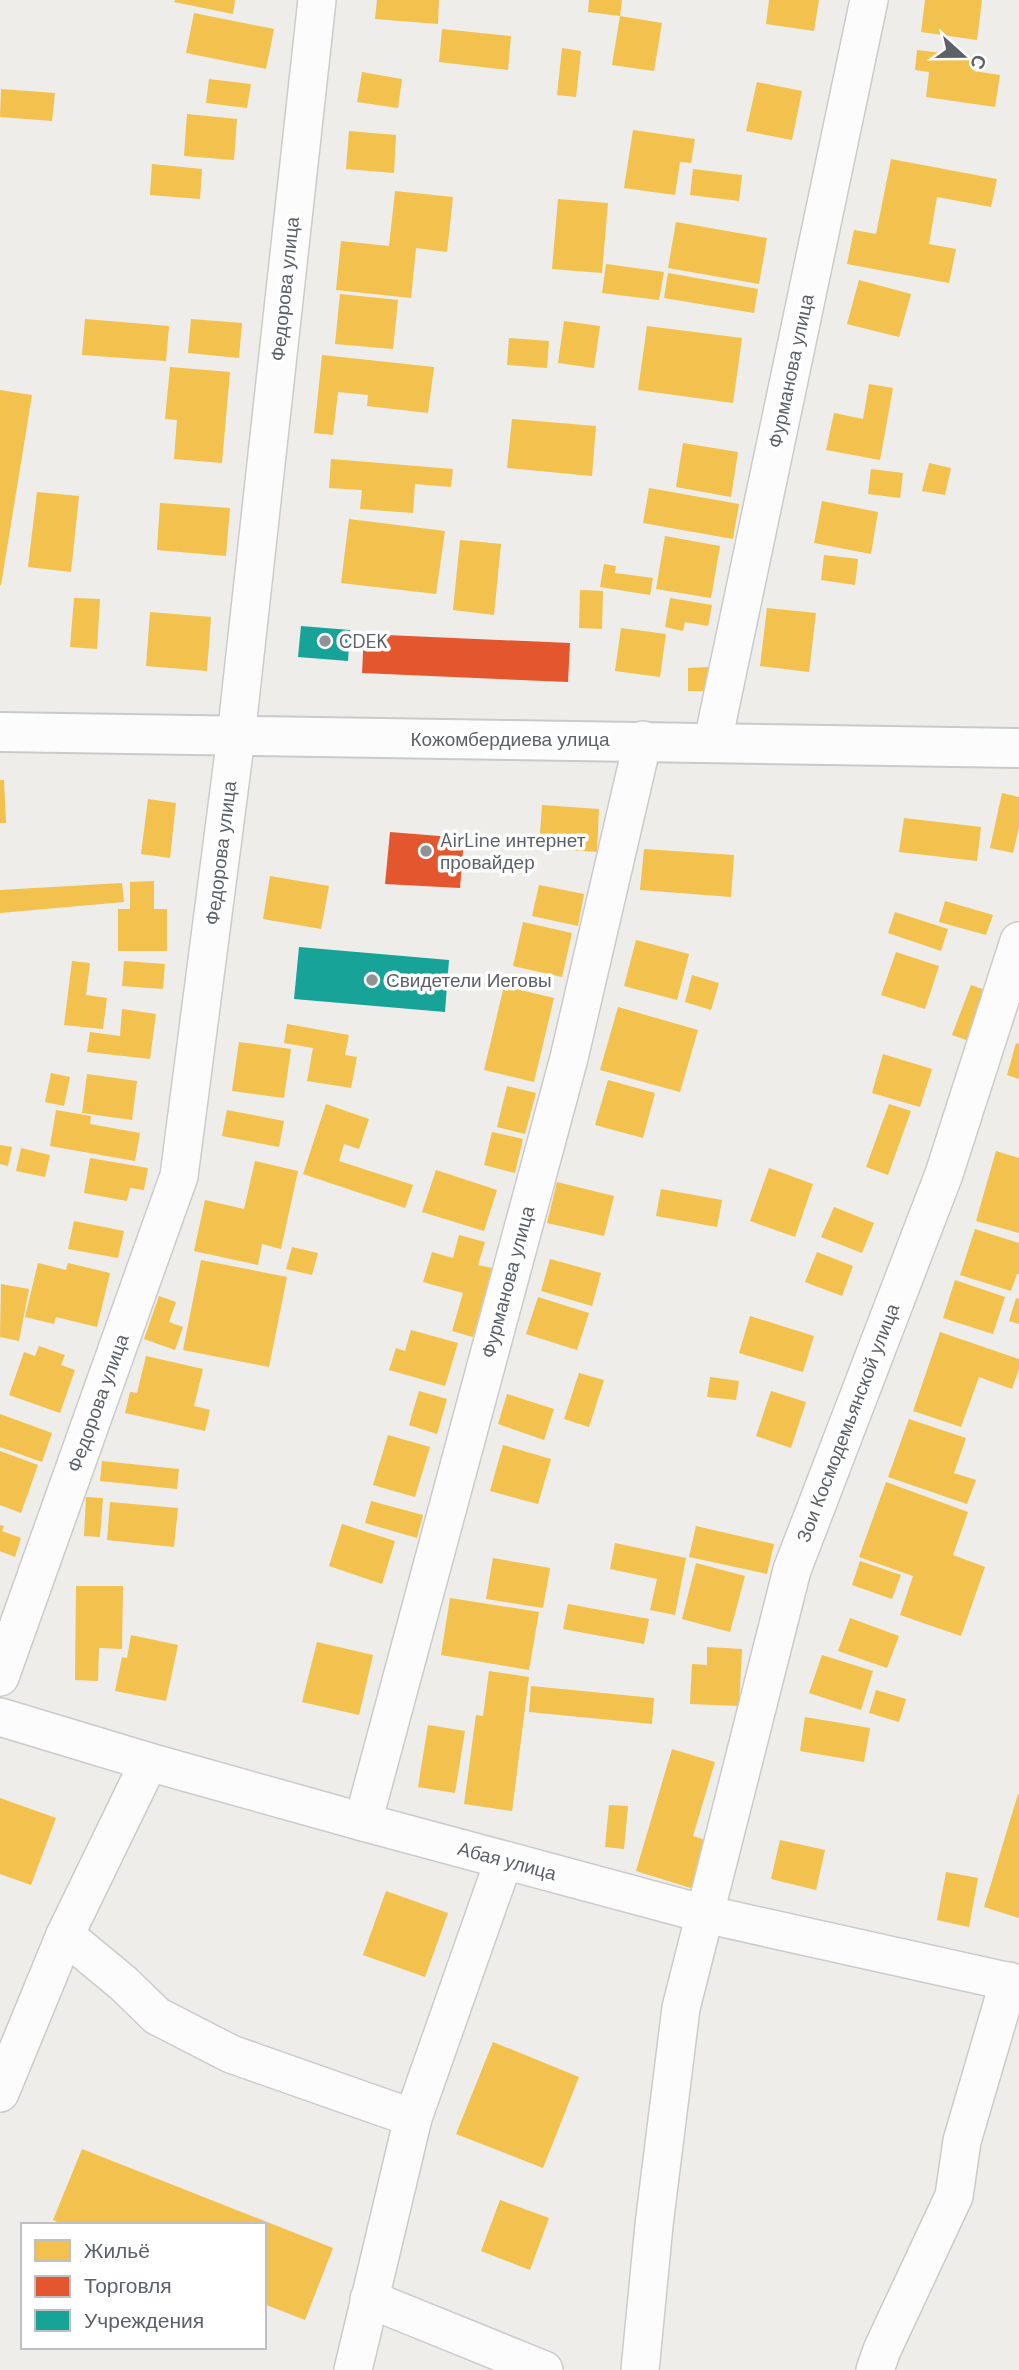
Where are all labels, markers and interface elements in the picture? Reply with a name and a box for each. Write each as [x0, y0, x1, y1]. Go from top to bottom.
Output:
north arrow [928, 21, 998, 91]
text: С [964, 51, 993, 73]
street label: Федорова улица [265, 215, 305, 362]
street label: Фурманова улица [762, 291, 820, 450]
place label: CDEK [339, 629, 388, 654]
marker: CDEK [317, 633, 333, 649]
street label: Кожомбердиева улица [411, 727, 610, 752]
street label: Федорова улица [200, 779, 242, 927]
place label: AirLine интернет провайдер [440, 828, 586, 875]
marker: AirLine интернет провайдер [418, 843, 434, 859]
place label: Свидетели Иеговы [386, 968, 552, 993]
marker: Свидетели Иеговы [364, 972, 380, 988]
street label: Фурманова улица [476, 1203, 540, 1361]
street label: Зои Космодемьянской улица [791, 1300, 905, 1546]
street label: Федорова улица [61, 1330, 135, 1475]
street label: Абая улица [455, 1836, 560, 1886]
legend [21, 2223, 266, 2349]
text: Жильё [84, 2237, 150, 2265]
text: Торговля [84, 2272, 172, 2300]
text: Учреждения [84, 2307, 204, 2335]

